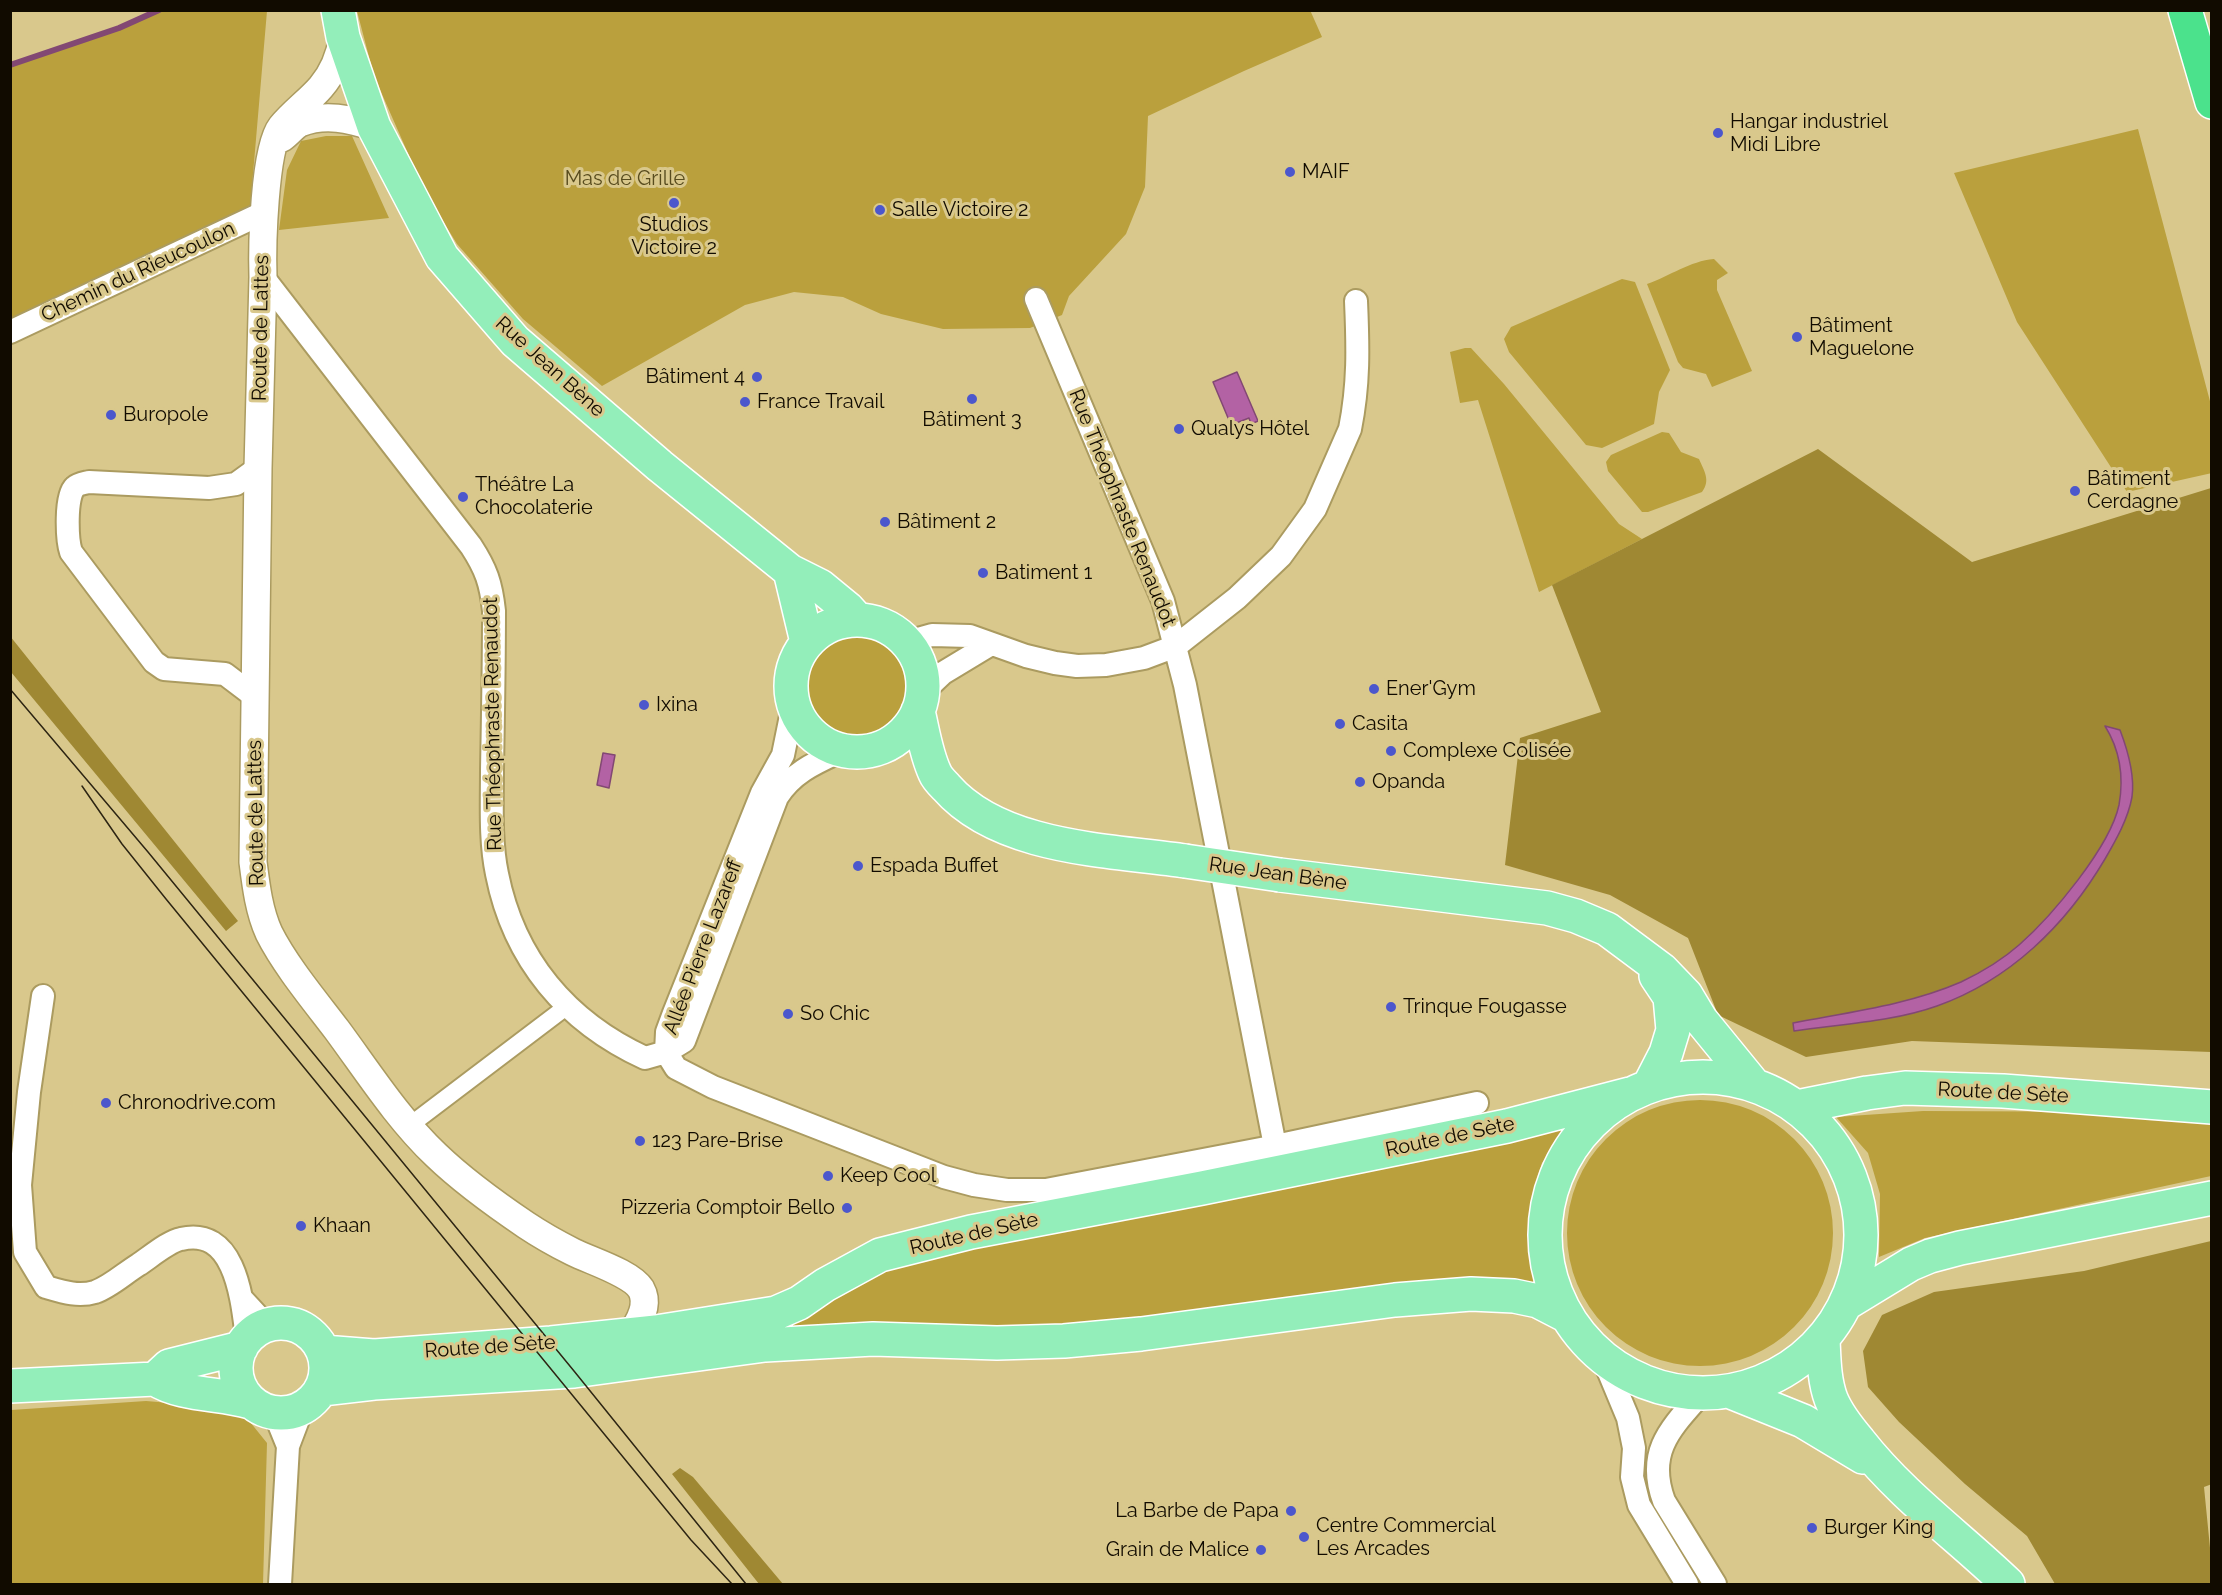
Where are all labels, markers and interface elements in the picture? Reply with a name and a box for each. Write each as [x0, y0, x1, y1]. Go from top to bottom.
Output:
place label: Hangar industriel Midi Libre [1730, 110, 1888, 157]
marker: Hangar industriel Midi Libre [1711, 126, 1725, 140]
place label: MAIF [1302, 160, 1350, 184]
marker: MAIF [1283, 165, 1297, 179]
park label: Mas de Grille [565, 167, 685, 191]
marker: Studios Victoire 2 [667, 196, 681, 210]
place label: Salle Victoire 2 [892, 198, 1028, 222]
marker: Salle Victoire 2 [873, 203, 887, 217]
place label: Studios Victoire 2 [631, 213, 717, 260]
street label: Chemin du Rieucoulon [37, 217, 239, 327]
street label: Route de Lattes [248, 255, 274, 401]
street label: Rue Jean Bène [490, 312, 610, 422]
place label: Bâtiment Maguelone [1809, 314, 1914, 361]
marker: Bâtiment Maguelone [1790, 330, 1804, 344]
place label: Bâtiment 4 [645, 365, 745, 389]
marker: Bâtiment 4 [750, 370, 764, 384]
street label: Rue Théophraste Renaudot [1063, 386, 1181, 630]
place label: France Travail [757, 390, 884, 414]
marker: Bâtiment 3 [965, 392, 979, 406]
marker: France Travail [738, 395, 752, 409]
place label: Buropole [123, 403, 208, 427]
marker: Buropole [104, 408, 118, 422]
place label: Bâtiment 3 [922, 408, 1022, 432]
place label: Qualys Hôtel [1191, 417, 1309, 441]
marker: Qualys Hôtel [1172, 422, 1186, 436]
place label: Bâtiment Cerdagne [2087, 467, 2178, 514]
place label: Théâtre La Chocolaterie [475, 473, 593, 520]
marker: Bâtiment Cerdagne [2068, 484, 2082, 498]
marker: Théâtre La Chocolaterie [456, 490, 470, 504]
place label: Bâtiment 2 [897, 510, 996, 534]
marker: Bâtiment 2 [878, 515, 892, 529]
place label: Batiment 1 [995, 561, 1092, 585]
marker: Batiment 1 [976, 566, 990, 580]
street label: Rue Théophraste Renaudot [479, 597, 507, 851]
place label: Ener'Gym [1386, 677, 1476, 701]
marker: Ener'Gym [1367, 682, 1381, 696]
place label: Ixina [656, 693, 698, 717]
marker: Ixina [637, 698, 651, 712]
place label: Casita [1352, 712, 1408, 736]
marker: Casita [1333, 717, 1347, 731]
place label: Complexe Colisée [1403, 739, 1571, 763]
street label: Route de Lattes [243, 740, 269, 886]
marker: Complexe Colisée [1384, 744, 1398, 758]
place label: Opanda [1372, 770, 1445, 794]
marker: Opanda [1353, 775, 1367, 789]
street label: Rue Jean Bène [1208, 852, 1348, 896]
place label: Espada Buffet [870, 854, 998, 878]
street label: Allée Pierre Lazareff [659, 856, 747, 1038]
marker: Espada Buffet [851, 859, 865, 873]
place label: Trinque Fougasse [1403, 995, 1567, 1019]
marker: Trinque Fougasse [1384, 1000, 1398, 1014]
place label: So Chic [800, 1002, 870, 1026]
marker: So Chic [781, 1007, 795, 1021]
street label: Route de Sète [1937, 1078, 2069, 1108]
place label: Chronodrive.com [118, 1091, 276, 1115]
marker: Chronodrive.com [99, 1096, 113, 1110]
street label: Route de Sète [1383, 1112, 1517, 1162]
place label: 123 Pare-Brise [652, 1129, 783, 1153]
marker: 123 Pare-Brise [633, 1134, 647, 1148]
place label: Keep Cool [840, 1164, 936, 1188]
marker: Keep Cool [821, 1169, 835, 1183]
place label: Pizzeria Comptoir Bello [621, 1196, 835, 1220]
marker: Pizzeria Comptoir Bello [840, 1201, 854, 1215]
street label: Route de Sète [907, 1208, 1041, 1260]
place label: Khaan [313, 1214, 371, 1238]
marker: Khaan [294, 1219, 308, 1233]
street label: Route de Sète [424, 1330, 556, 1364]
place label: La Barbe de Papa [1115, 1499, 1279, 1523]
marker: La Barbe de Papa [1284, 1504, 1298, 1518]
place label: Centre Commercial Les Arcades [1316, 1514, 1496, 1561]
place label: Burger King [1824, 1516, 1933, 1540]
marker: Burger King [1805, 1521, 1819, 1535]
marker: Centre Commercial Les Arcades [1297, 1530, 1311, 1544]
place label: Grain de Malice [1106, 1538, 1249, 1562]
marker: Grain de Malice [1254, 1543, 1268, 1557]

